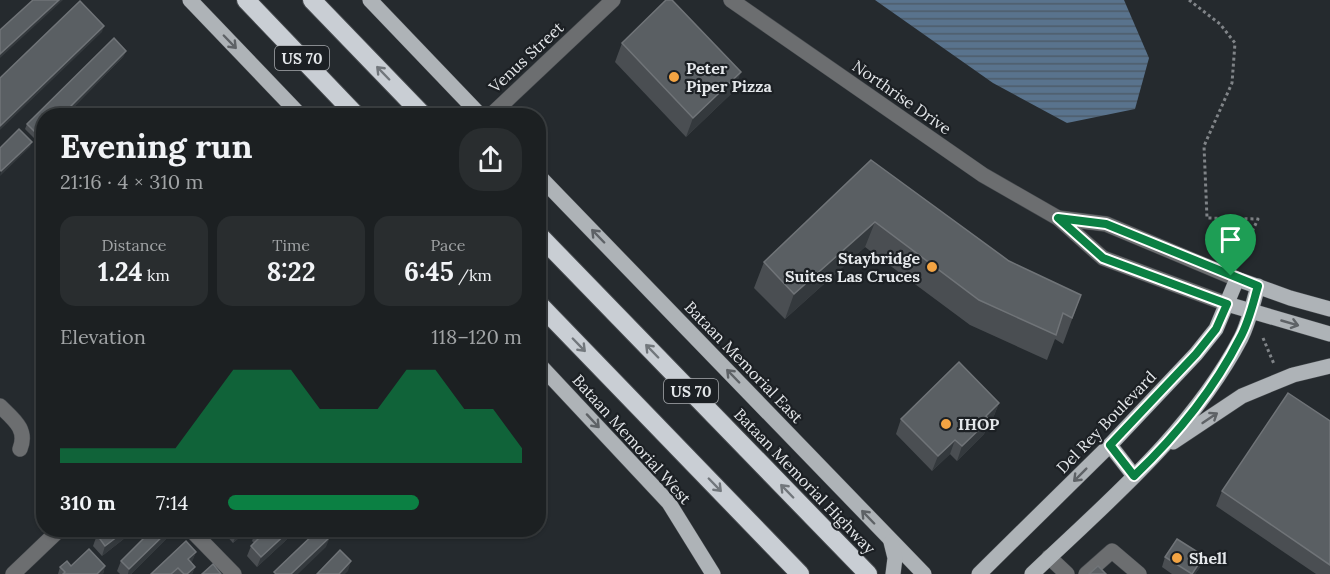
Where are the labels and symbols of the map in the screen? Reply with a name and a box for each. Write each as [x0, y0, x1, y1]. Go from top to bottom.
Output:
street label: Venus Street [484, 17, 568, 97]
one-way arrow [223, 35, 238, 50]
road number: US 70 [275, 46, 329, 70]
street label: Northrise Drive [849, 56, 955, 139]
place label: Peter Piper Pizza [686, 58, 772, 96]
one-way arrow [376, 66, 391, 81]
marker: Peter Piper Pizza [667, 70, 681, 84]
pin [1205, 214, 1256, 276]
one-way arrow [591, 229, 605, 244]
place label: Staybridge Suites Las Cruces [785, 248, 920, 286]
marker: Staybridge Suites Las Cruces [925, 260, 939, 274]
street label: Bataan Memorial East [681, 297, 808, 428]
one-way arrow [1280, 318, 1299, 329]
one-way arrow [572, 338, 586, 353]
one-way arrow [645, 343, 659, 358]
street label: Del Rey Boulevard [1052, 366, 1160, 477]
one-way arrow [726, 369, 741, 384]
street label: Bataan Memorial West [569, 370, 696, 509]
road number: US 70 [664, 379, 718, 403]
street label: Bataan Memorial Highway [730, 404, 880, 558]
one-way arrow [1201, 412, 1217, 424]
one-way arrow [585, 413, 599, 428]
place label: IHOP [958, 414, 999, 434]
marker: IHOP [939, 417, 953, 431]
one-way arrow [1073, 467, 1088, 482]
one-way arrow [707, 478, 722, 493]
one-way arrow [781, 484, 795, 499]
one-way arrow [861, 510, 875, 525]
place label: Shell [1189, 548, 1227, 568]
marker: Shell [1170, 551, 1184, 565]

